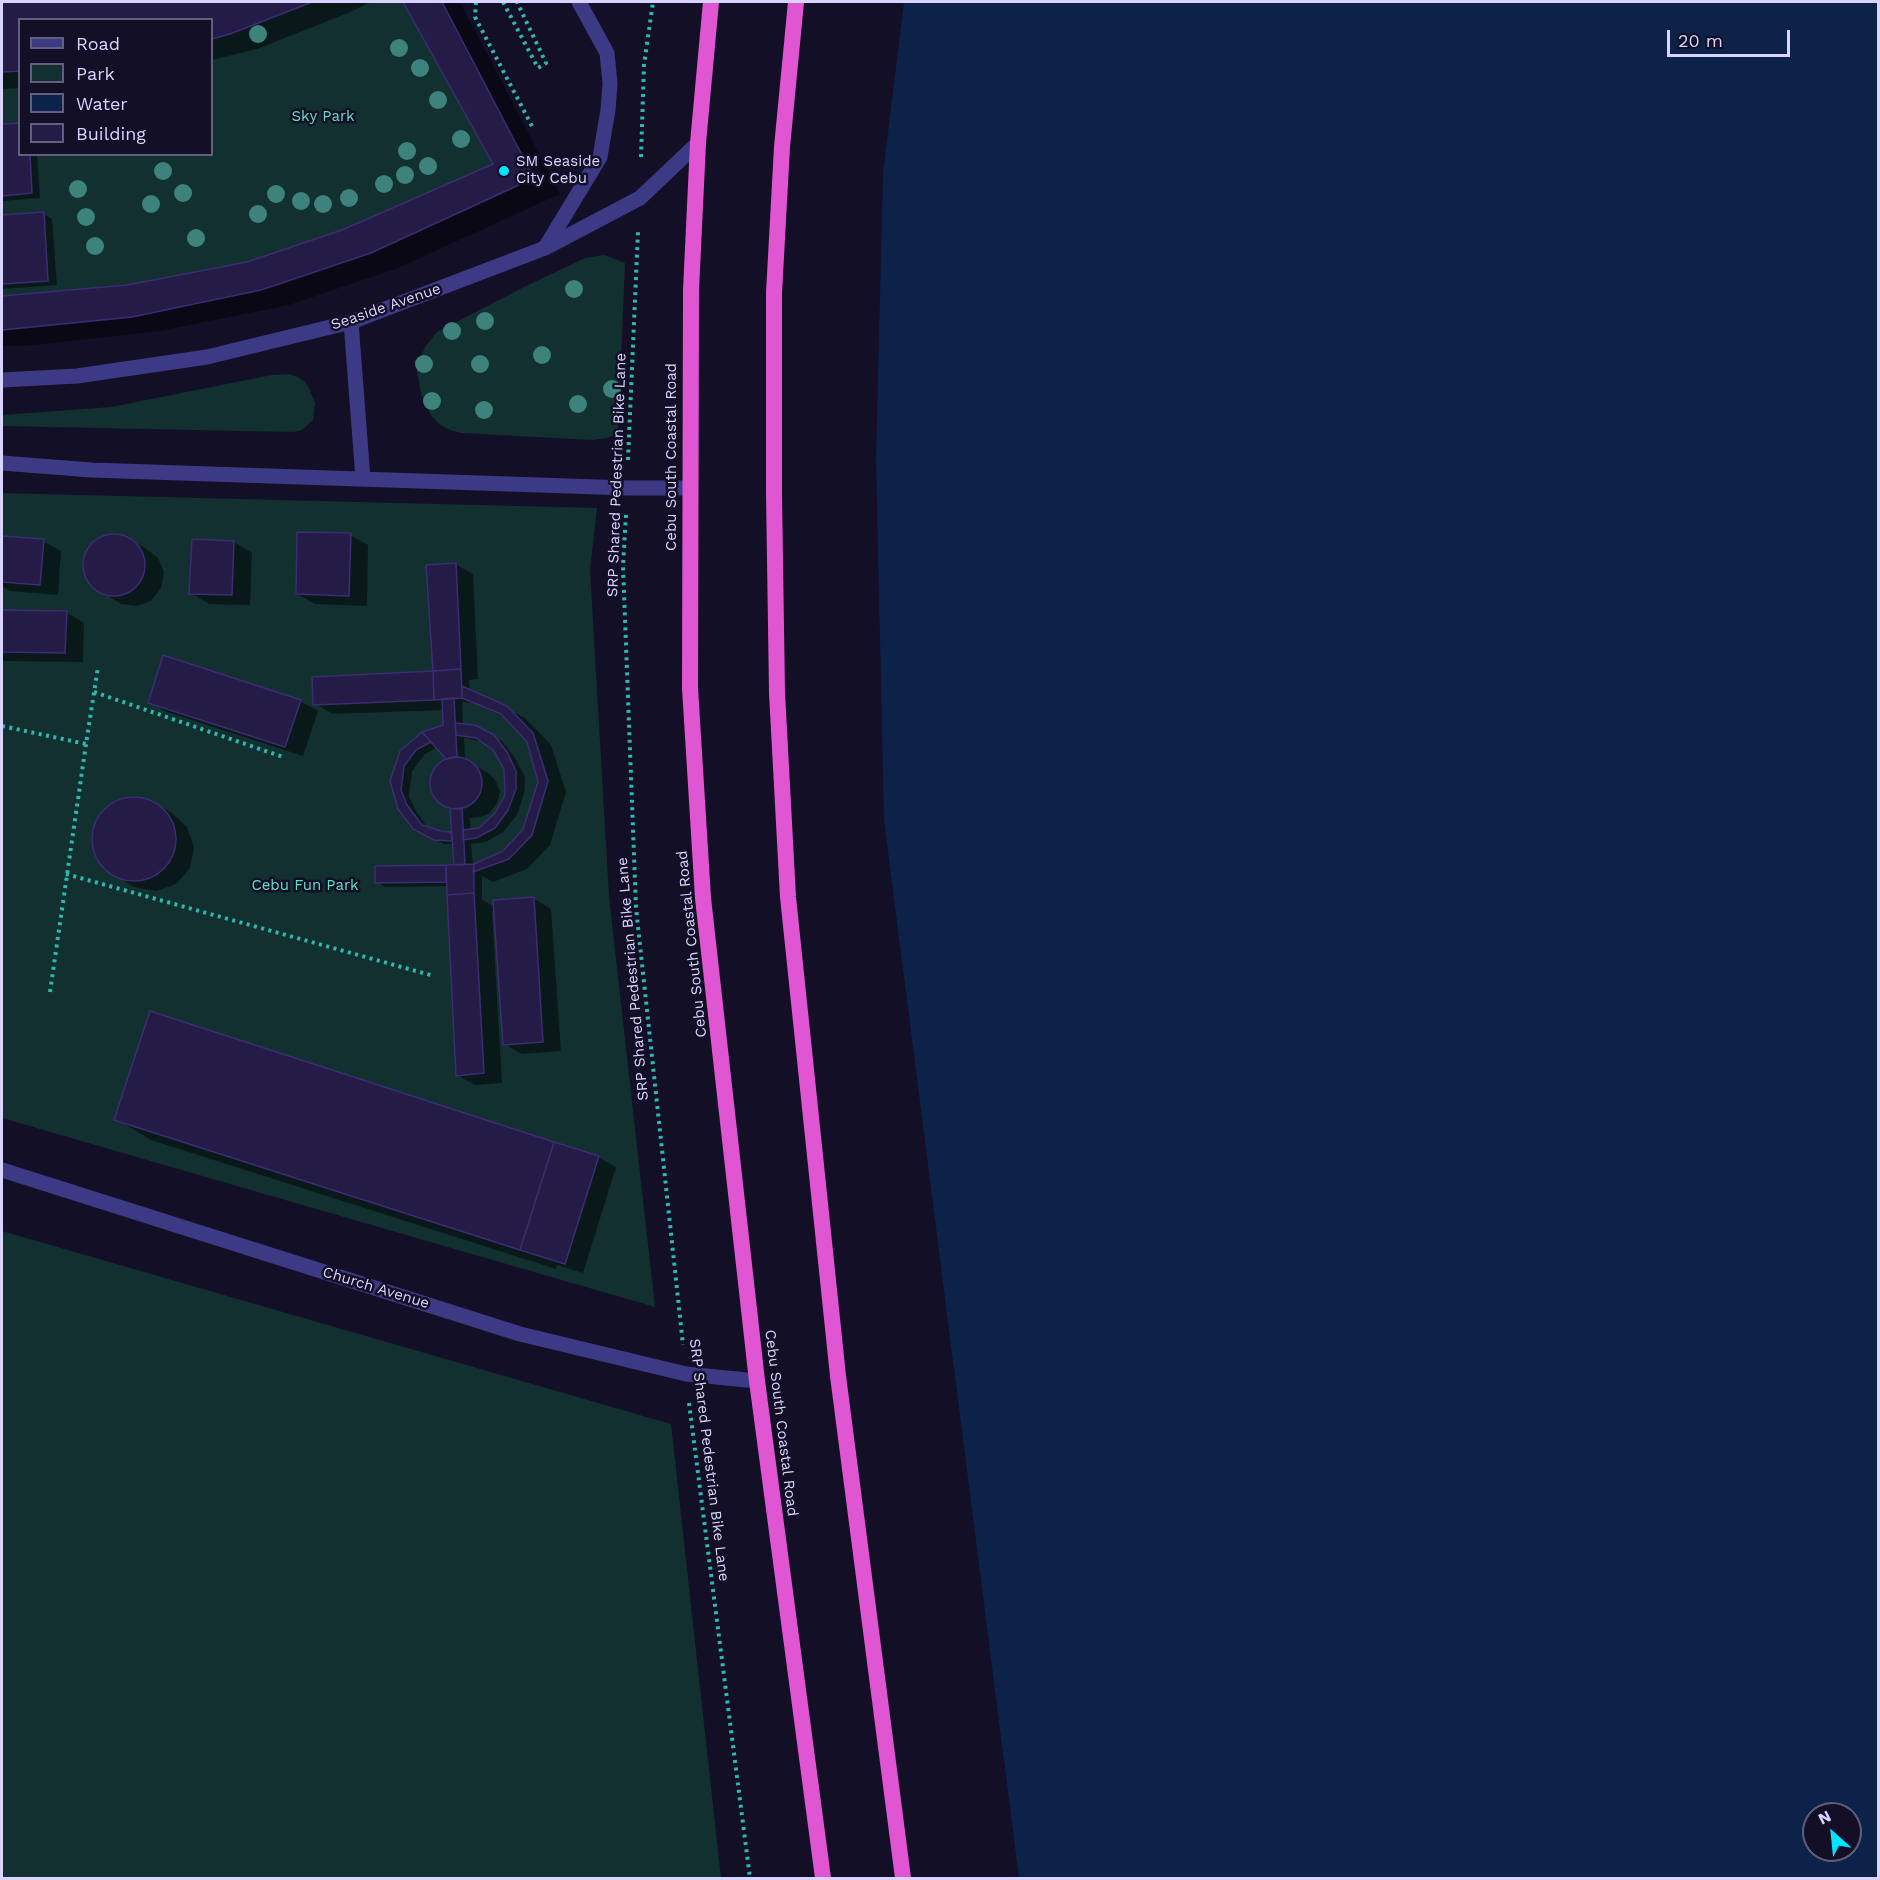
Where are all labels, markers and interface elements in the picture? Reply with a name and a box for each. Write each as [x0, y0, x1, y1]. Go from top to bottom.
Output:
legend [18, 18, 213, 156]
scale bar [1670, 18, 1793, 56]
text: 20 m [1678, 30, 1723, 51]
text: Road [76, 33, 120, 54]
text: Park [76, 63, 115, 84]
text: Water [76, 93, 128, 114]
park label: Sky Park [291, 108, 355, 126]
text: Building [76, 123, 146, 144]
place label: SM Seaside City Cebu [516, 153, 600, 188]
marker: SM Seaside City Cebu [497, 164, 511, 178]
street label: Seaside Avenue [329, 280, 443, 334]
street label: SRP Shared Pedestrian Bike Lane [604, 353, 630, 597]
street label: Cebu South Coastal Road [663, 363, 681, 551]
street label: Cebu South Coastal Road [673, 850, 711, 1038]
street label: SRP Shared Pedestrian Bike Lane [613, 856, 653, 1102]
park label: Cebu Fun Park [251, 877, 359, 895]
street label: Church Avenue [321, 1263, 431, 1313]
street label: Cebu South Coastal Road [761, 1329, 801, 1517]
street label: SRP Shared Pedestrian Bike Lane [685, 1338, 733, 1582]
north arrow [1802, 1802, 1862, 1862]
text: N [1815, 1806, 1834, 1828]

